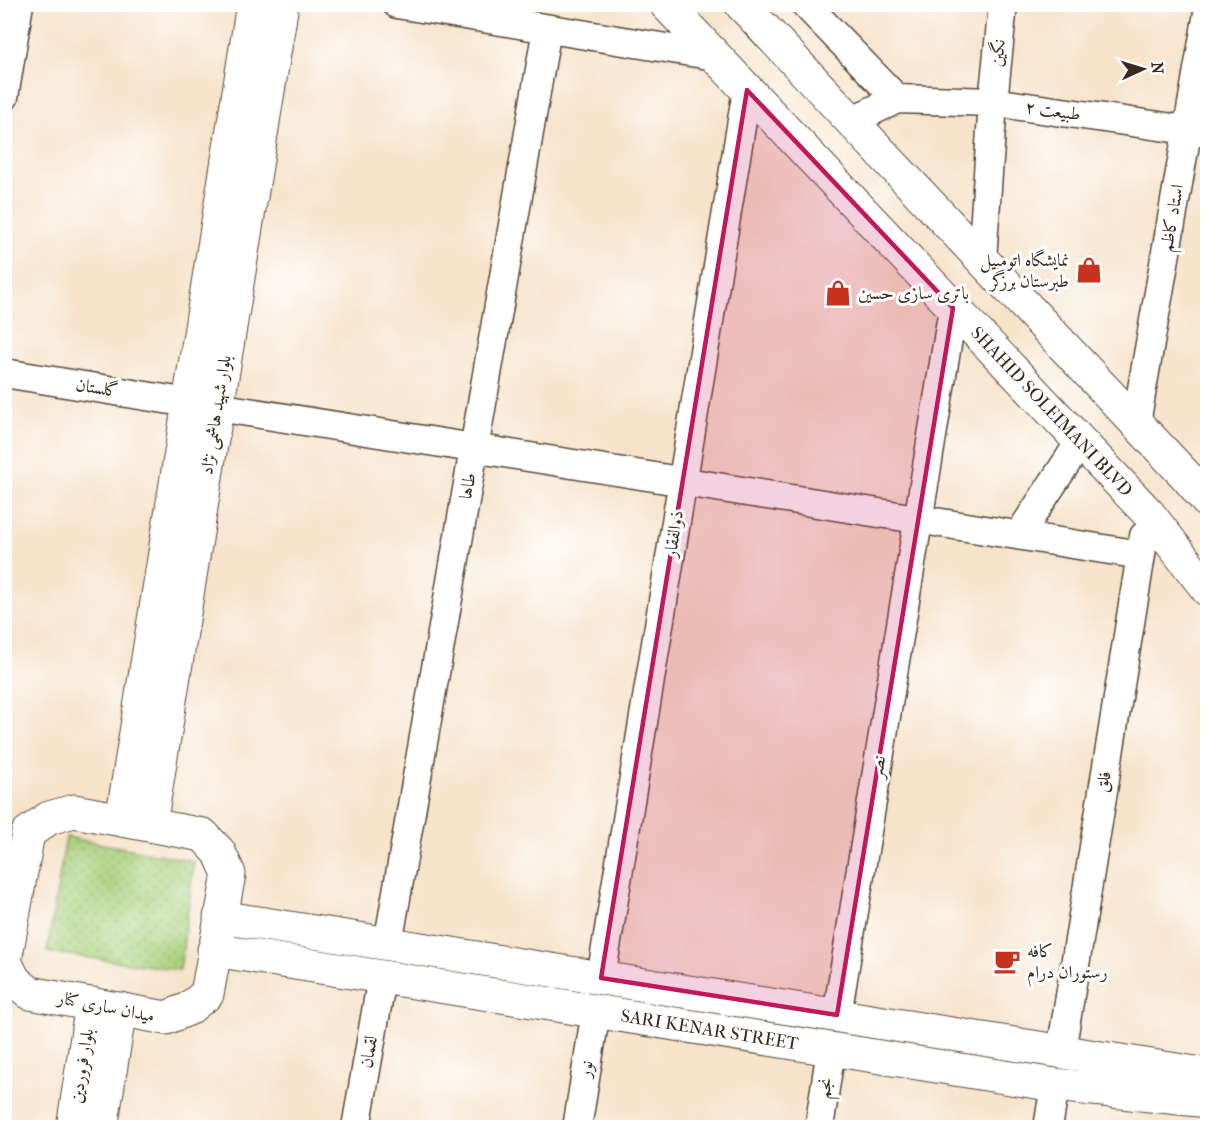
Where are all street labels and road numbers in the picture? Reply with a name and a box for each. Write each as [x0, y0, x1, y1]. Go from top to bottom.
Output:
street label: نگین [984, 38, 1010, 68]
street label: طبیعت ۲ [1024, 97, 1082, 125]
street label: استاد کاظم [1156, 183, 1194, 254]
street label: SHAHID SOLEIMANI BLVD [967, 322, 1137, 500]
street label: بلوار شهید هاشمی نژاد [196, 354, 237, 477]
street label: گلستان [74, 373, 120, 402]
street label: طاها [455, 471, 481, 501]
street label: ذوالفقار [660, 509, 688, 561]
street label: نصر [866, 754, 891, 782]
street label: فلق [1092, 770, 1116, 794]
street label: میدان ساری کنار [54, 987, 156, 1027]
street label: SARI KENAR STREET [619, 1005, 801, 1054]
street label: بلوار فروردین [66, 1027, 99, 1105]
street label: لقمان [356, 1034, 382, 1070]
street label: نور [574, 1059, 598, 1081]
street label: نجم [813, 1076, 843, 1101]

